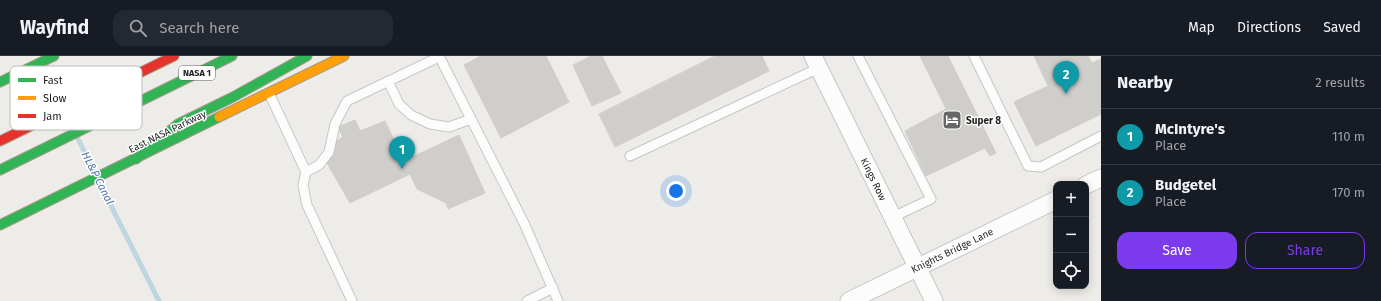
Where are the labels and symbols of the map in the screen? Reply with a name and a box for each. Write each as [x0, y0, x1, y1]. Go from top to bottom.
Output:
pin: 2 [1053, 61, 1079, 94]
legend [10, 66, 142, 130]
road number: NASA 1 [179, 66, 215, 80]
text: Fast [43, 74, 63, 87]
text: Slow [43, 92, 67, 105]
street label: East NASA Parkway [127, 108, 208, 156]
hotel icon: Super 8 [941, 109, 963, 131]
text: Jam [43, 110, 62, 123]
place label: Super 8 [966, 115, 1001, 127]
pin: 1 [389, 136, 415, 169]
water label: HL&P Canal [79, 150, 116, 207]
street label: Kings Row [858, 156, 889, 203]
your location [666, 181, 686, 201]
street label: Knights Bridge Lane [909, 226, 996, 276]

